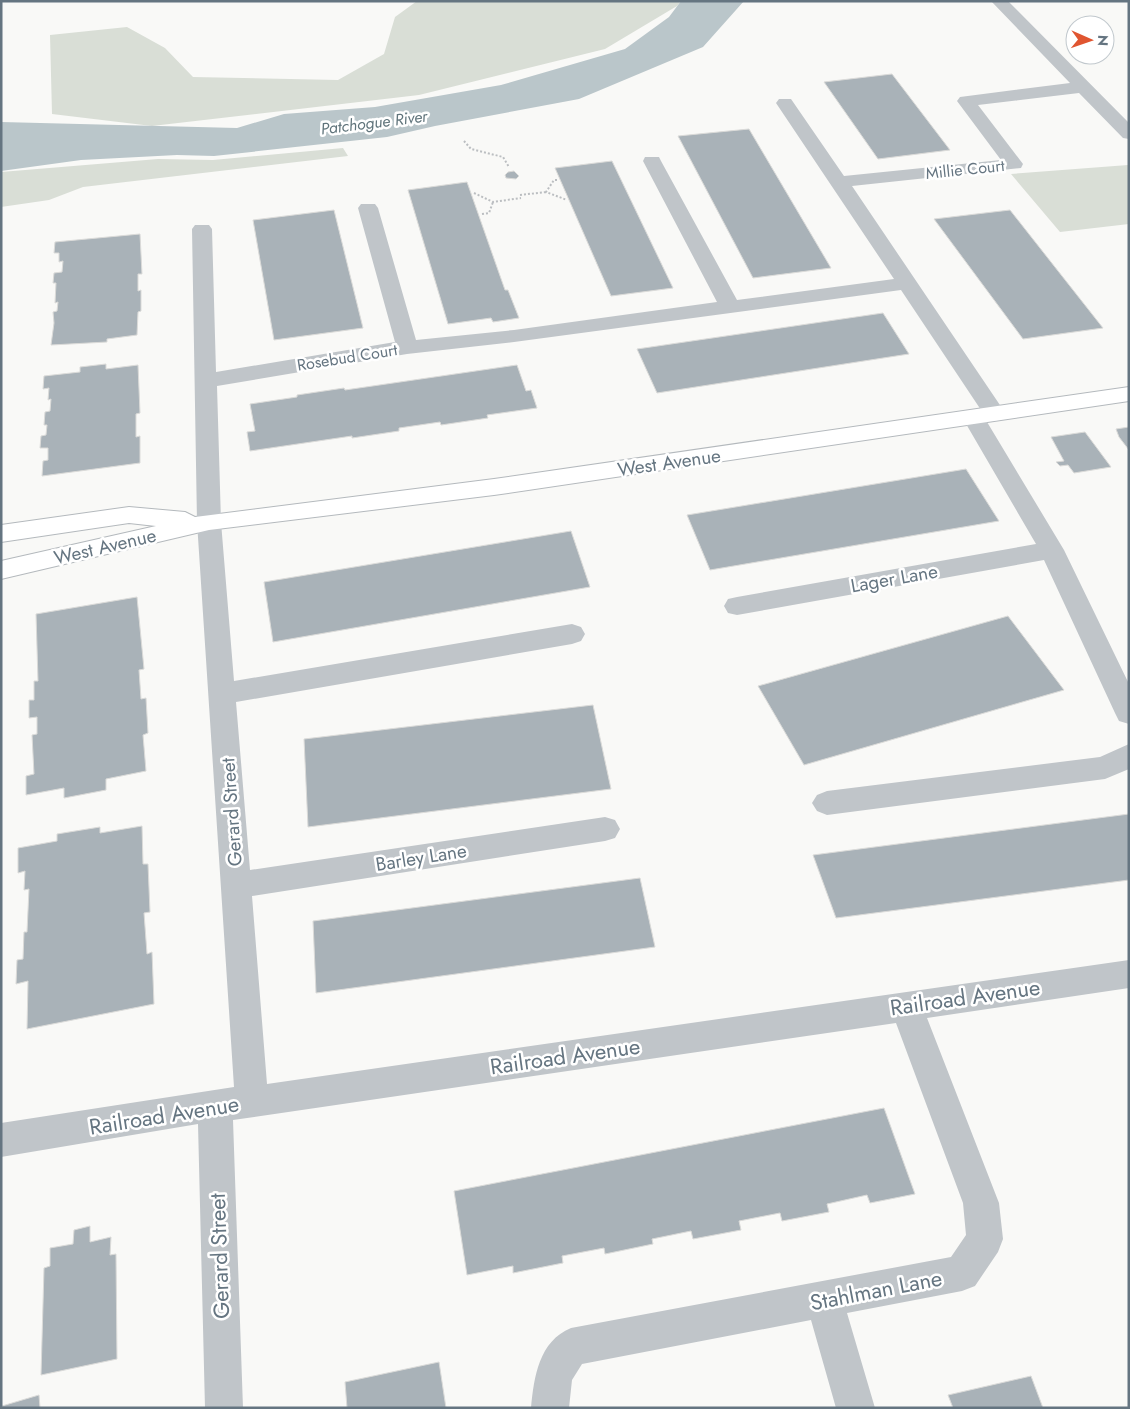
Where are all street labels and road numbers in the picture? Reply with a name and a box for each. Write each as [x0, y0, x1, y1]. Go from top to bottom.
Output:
street label: Millie Court [925, 154, 1006, 185]
street label: Rosebud Court [295, 338, 399, 377]
street label: West Avenue [616, 442, 723, 483]
street label: West Avenue [51, 522, 159, 571]
street label: Lager Lane [848, 558, 940, 599]
street label: Gerard Street [214, 756, 249, 867]
street label: Barley Lane [374, 837, 469, 878]
street label: Railroad Avenue [888, 971, 1042, 1023]
street label: Railroad Avenue [488, 1030, 642, 1082]
street label: Railroad Avenue [87, 1087, 241, 1143]
street label: Gerard Street [201, 1192, 237, 1319]
street label: Stahlman Lane [807, 1262, 945, 1318]

